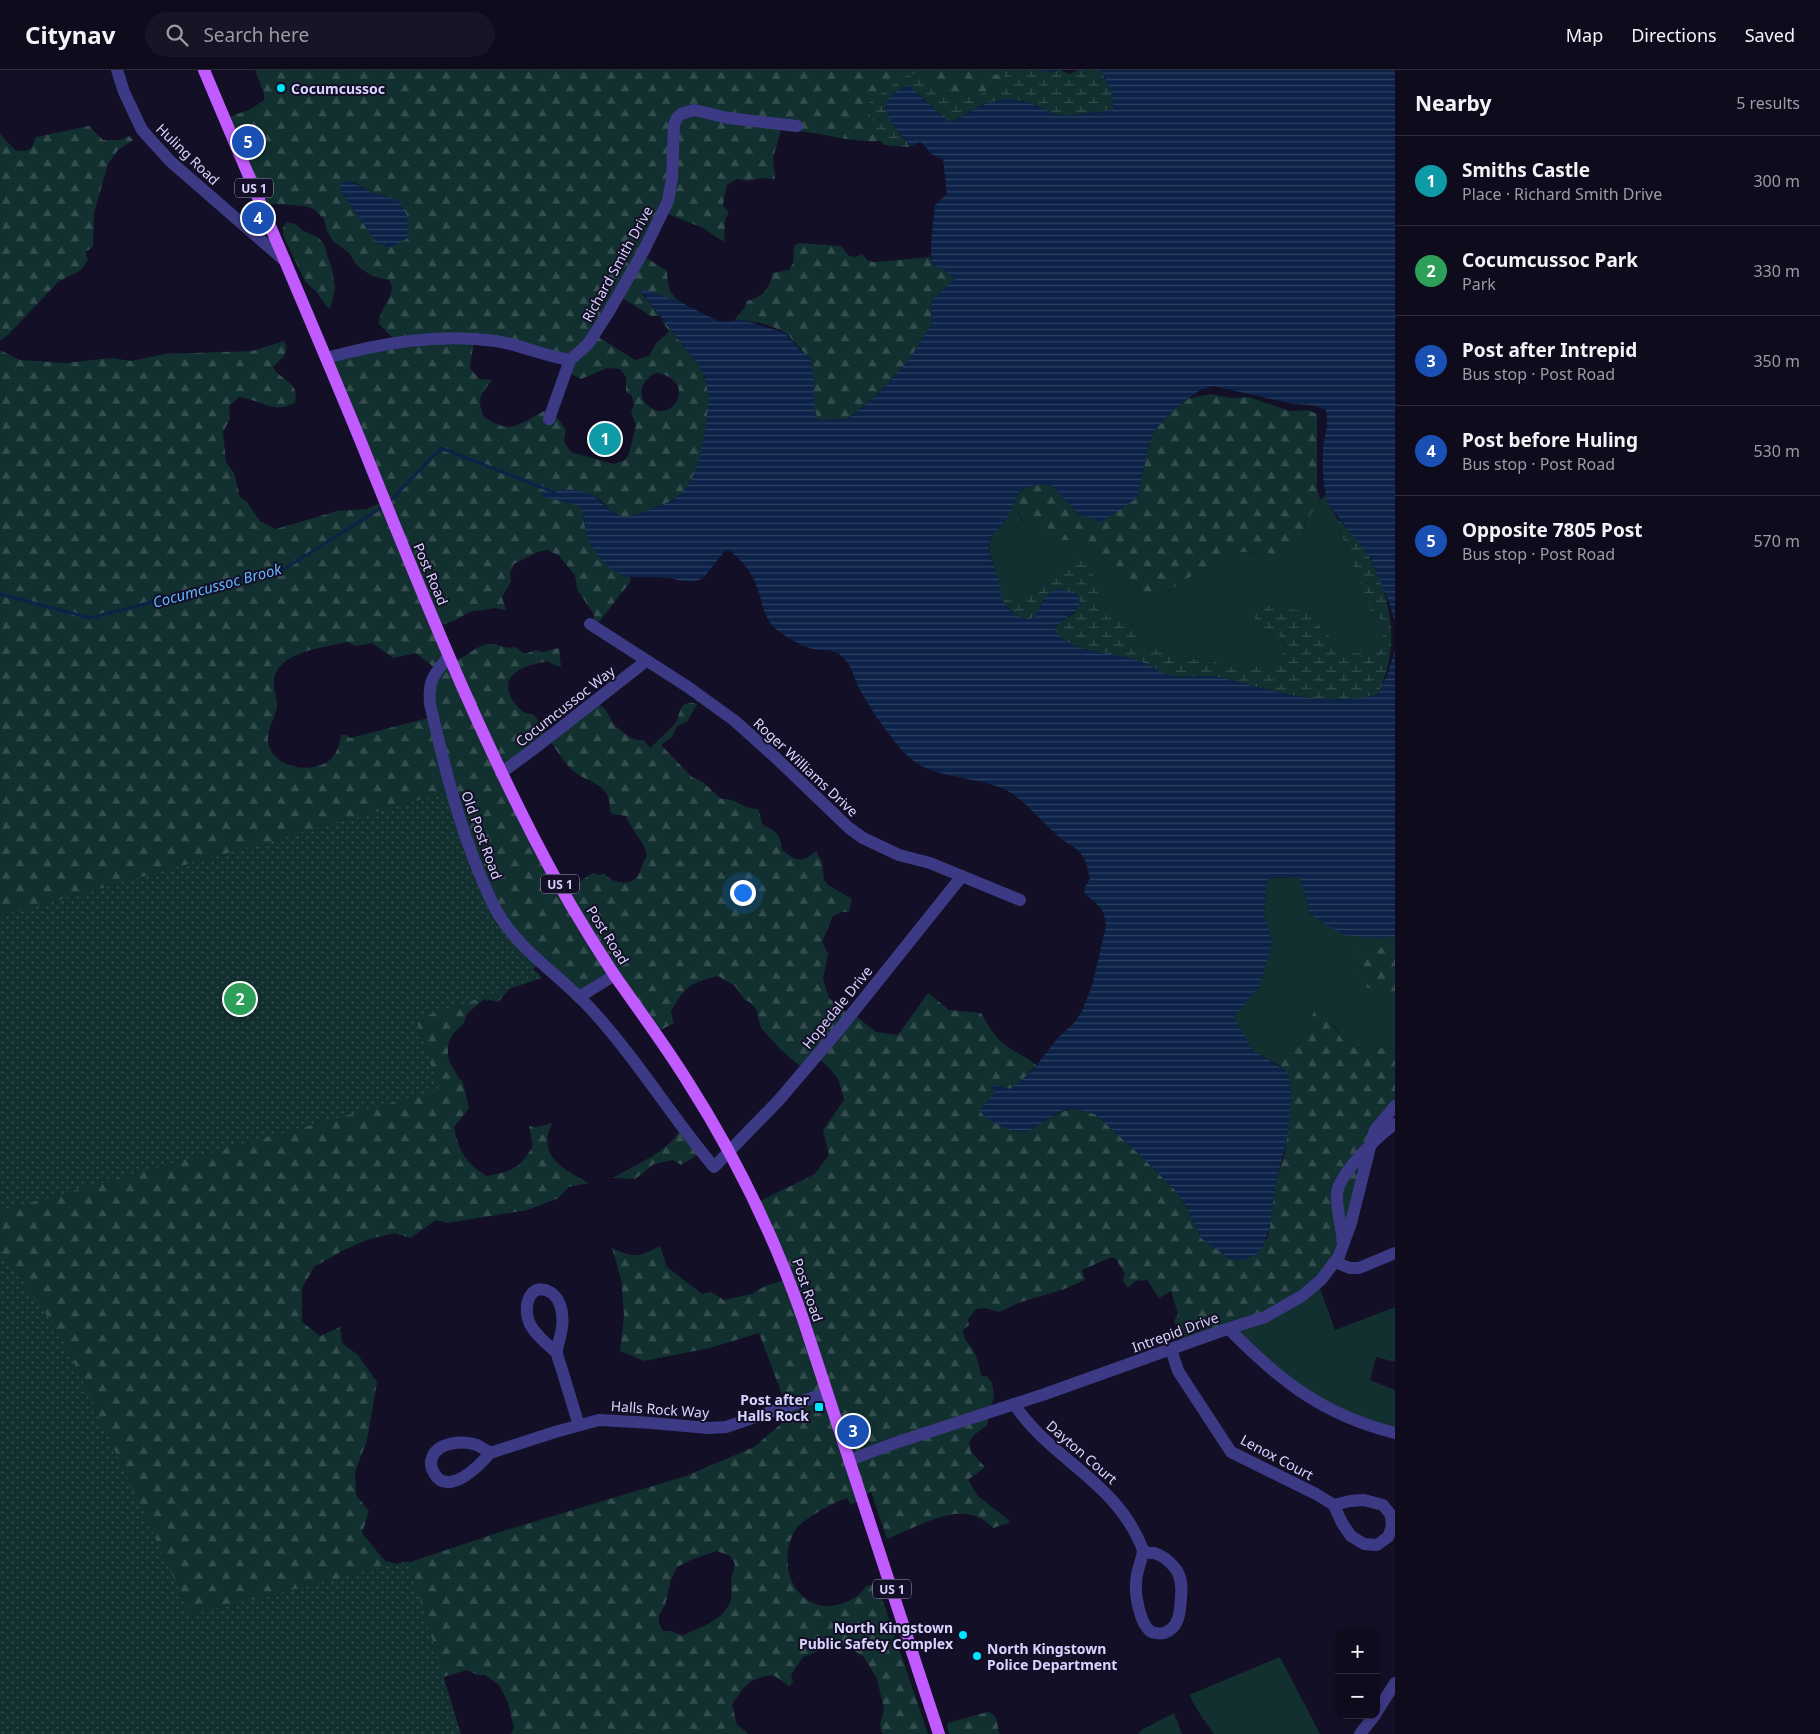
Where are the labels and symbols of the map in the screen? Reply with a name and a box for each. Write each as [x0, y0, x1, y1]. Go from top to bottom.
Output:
place label: Cocumcussoc [291, 79, 385, 98]
marker: Cocumcussoc [275, 82, 287, 94]
street label: Huling Road [152, 119, 224, 189]
pin: 5 [232, 123, 264, 161]
road number: US 1 [235, 179, 273, 198]
pin: 4 [242, 199, 274, 237]
street label: Richard Smith Drive [577, 203, 657, 325]
pin: 1 [589, 420, 621, 458]
street label: Post Road [409, 540, 453, 608]
water label: Cocumcussoc Brook [150, 558, 284, 612]
street label: Cocumcussoc Way [511, 661, 619, 751]
street label: Roger Williams Drive [750, 714, 862, 821]
street label: Old Post Road [457, 788, 507, 882]
road number: US 1 [541, 874, 579, 894]
your location [730, 880, 756, 906]
street label: Post Road [582, 902, 634, 968]
street label: Hopedale Drive [798, 961, 876, 1052]
pin: 2 [224, 980, 256, 1018]
street label: Post Road [788, 1256, 828, 1324]
street label: Intrepid Drive [1129, 1307, 1221, 1356]
place label: Post after Halls Rock [737, 1390, 810, 1425]
street label: Halls Rock Way [610, 1396, 711, 1422]
marker: Post after Halls Rock [813, 1401, 825, 1413]
pin: 3 [837, 1412, 869, 1450]
street label: Dayton Court [1043, 1416, 1121, 1488]
street label: Lenox Court [1237, 1430, 1317, 1484]
road number: US 1 [873, 1580, 911, 1598]
place label: North Kingstown Public Safety Complex [799, 1618, 954, 1653]
marker: North Kingstown Public Safety Complex [957, 1629, 969, 1641]
place label: North Kingstown Police Department [987, 1639, 1117, 1674]
marker: North Kingstown Police Department [971, 1650, 983, 1662]

